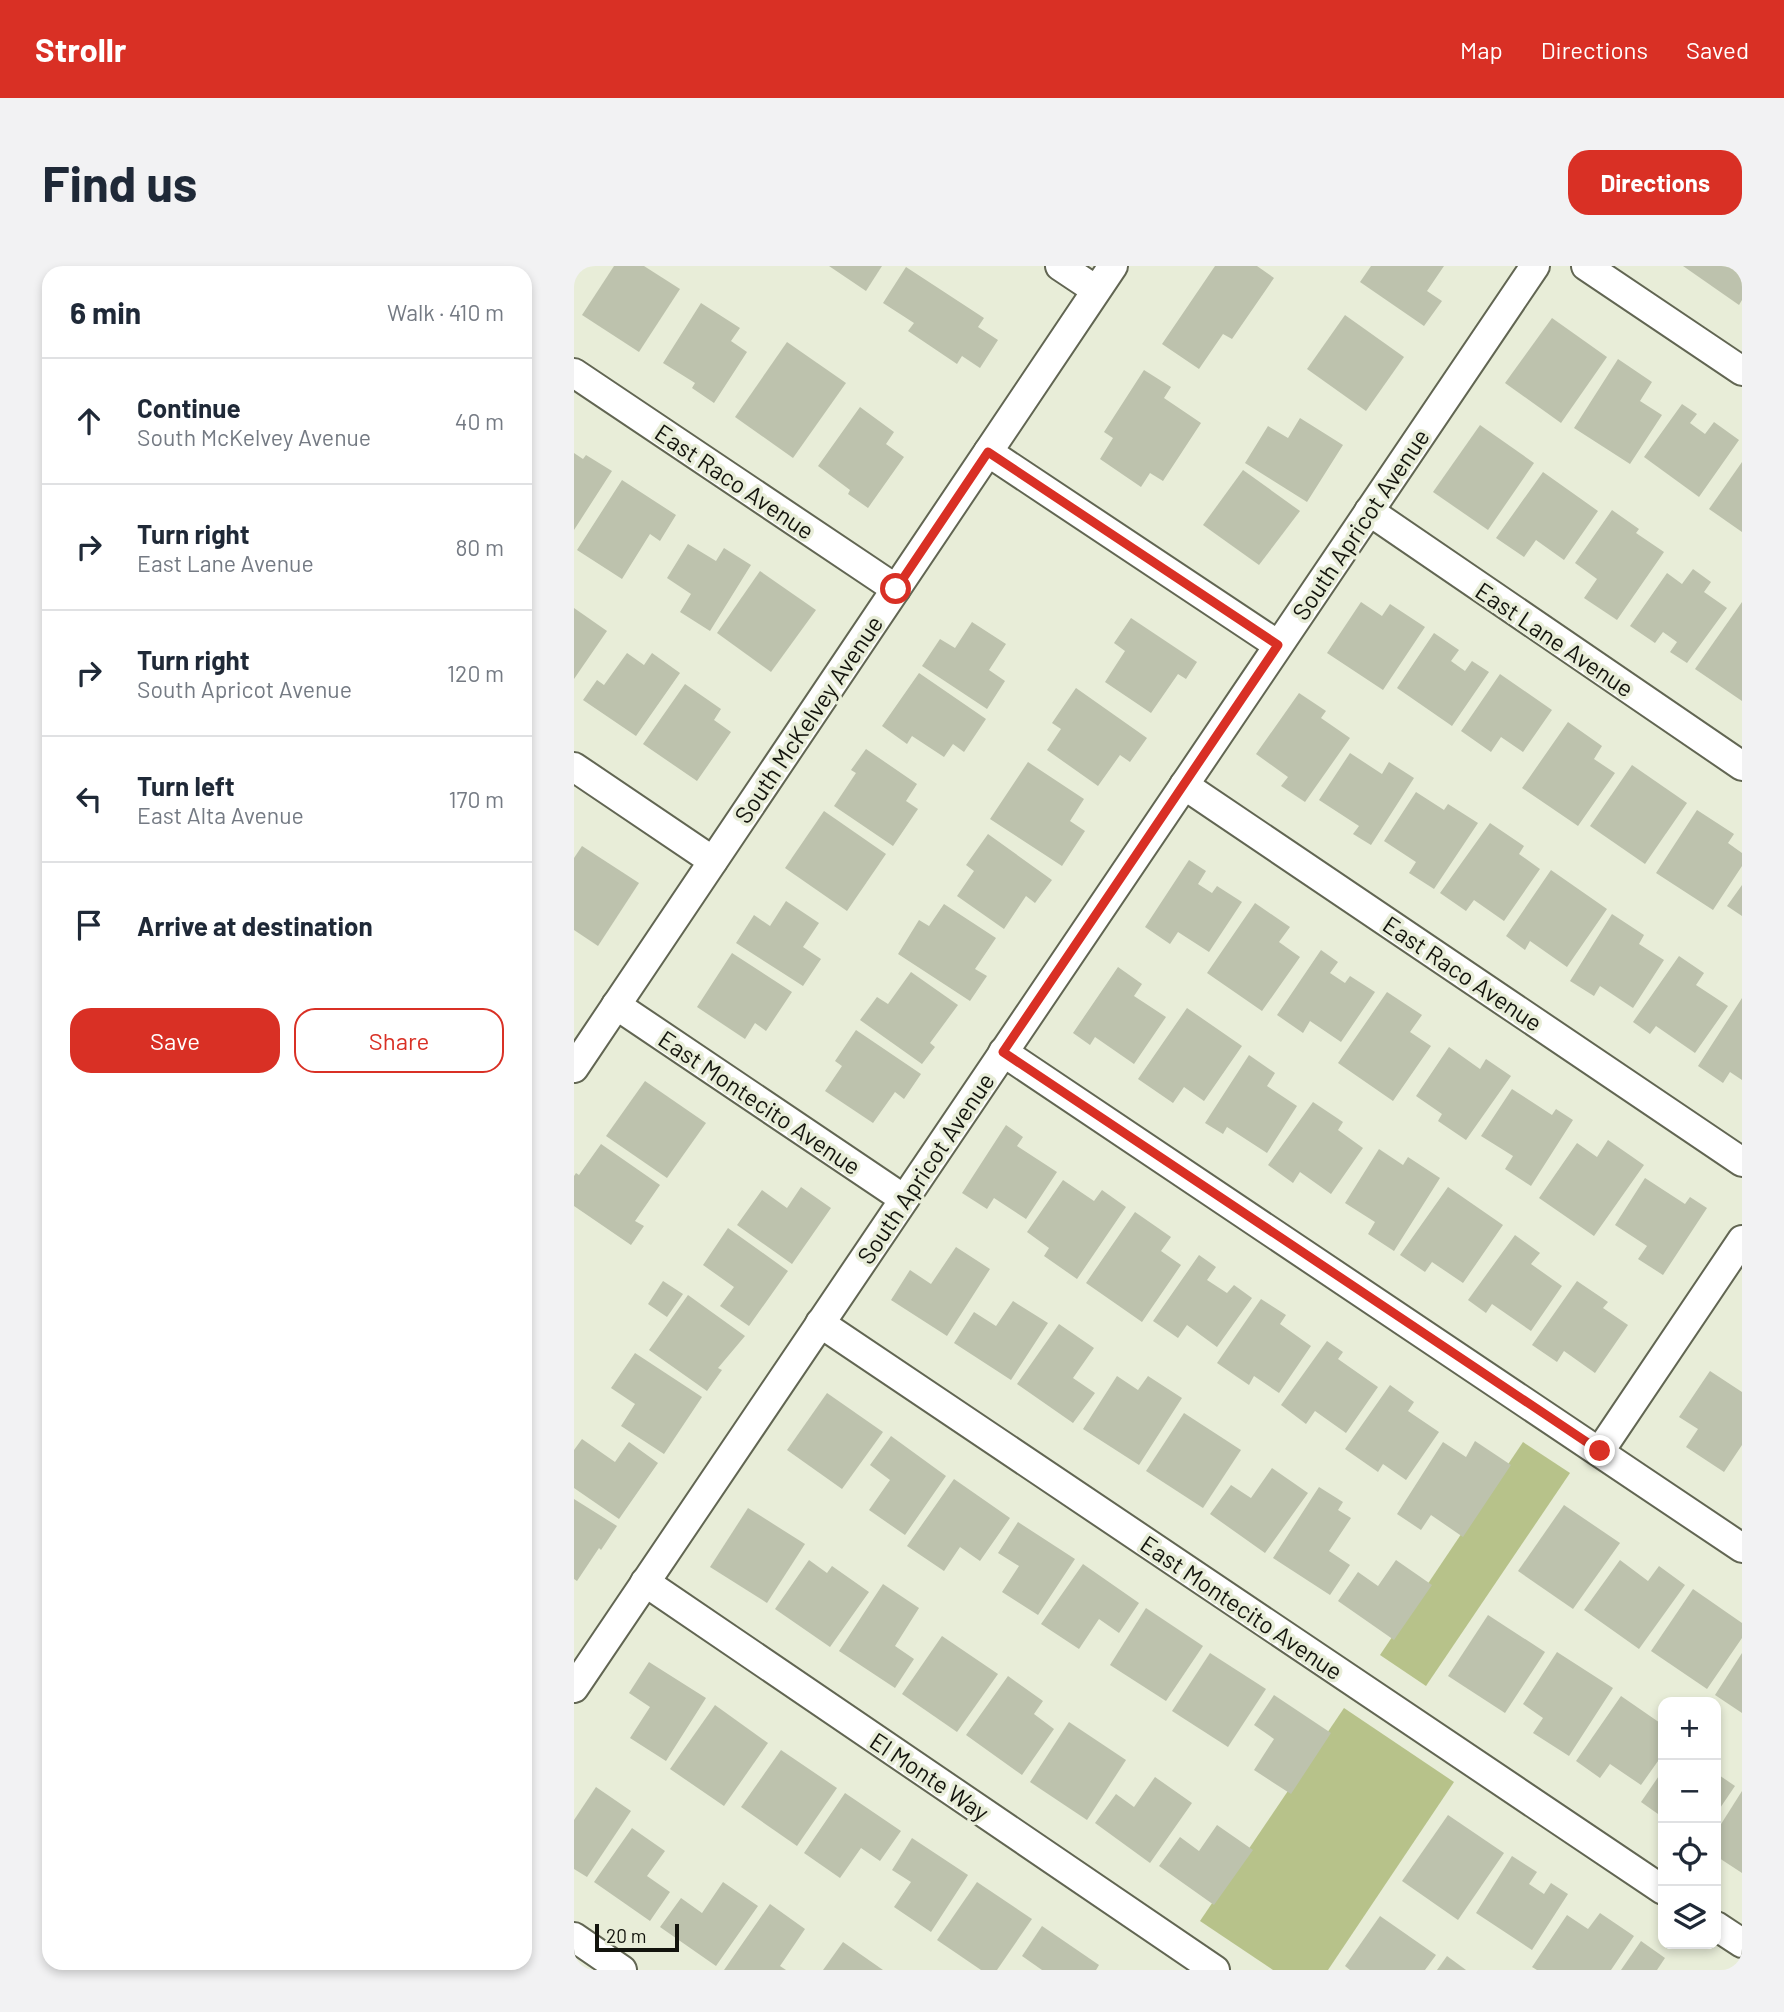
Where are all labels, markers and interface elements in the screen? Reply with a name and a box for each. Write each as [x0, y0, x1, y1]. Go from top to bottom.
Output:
text: Strollr [35, 29, 127, 69]
text: Map [1460, 35, 1503, 64]
text: Directions [1541, 35, 1648, 64]
text: Saved [1686, 35, 1749, 64]
button: Directions [1568, 150, 1742, 215]
text: Find us [42, 153, 197, 212]
text: 6 min [70, 294, 141, 330]
text: Walk · 410 m [387, 298, 504, 326]
text: Continue [137, 392, 241, 423]
icon: ahead [70, 402, 108, 440]
text: 40 m [455, 407, 504, 435]
street label: East Raco Avenue [650, 417, 820, 545]
text: South McKelvey Avenue [137, 423, 371, 451]
street label: South Apricot Avenue [1285, 423, 1435, 625]
text: Turn right [137, 518, 250, 549]
icon: right [70, 528, 108, 566]
text: 80 m [455, 533, 504, 561]
text: East Lane Avenue [137, 549, 314, 577]
route start [880, 573, 911, 604]
street label: East Lane Avenue [1470, 575, 1640, 703]
street label: South McKelvey Avenue [728, 610, 888, 828]
text: Turn right [137, 644, 250, 675]
icon: right [70, 654, 108, 692]
text: 120 m [447, 659, 504, 687]
text: South Apricot Avenue [137, 675, 352, 703]
text: Turn left [137, 770, 235, 801]
icon: left [70, 780, 108, 818]
text: 170 m [448, 785, 504, 813]
text: East Alta Avenue [137, 801, 304, 829]
icon: arrive [70, 906, 108, 944]
street label: East Raco Avenue [1378, 909, 1548, 1037]
text: Arrive at destination [137, 910, 373, 941]
button: Save [70, 1008, 280, 1073]
button: Share [294, 1008, 504, 1073]
street label: East Montecito Avenue [654, 1024, 866, 1180]
street label: South Apricot Avenue [850, 1067, 1000, 1269]
route end [1584, 1435, 1615, 1466]
street label: East Montecito Avenue [1136, 1529, 1348, 1685]
map controls [1658, 1697, 1721, 1949]
button: + [1658, 1697, 1721, 1760]
street label: El Monte Way [865, 1726, 995, 1826]
button: − [1658, 1760, 1721, 1823]
button: locate [1658, 1823, 1721, 1886]
button: layers [1658, 1886, 1721, 1949]
scale bar [595, 1921, 679, 1953]
text: 20 m [606, 1924, 646, 1947]

